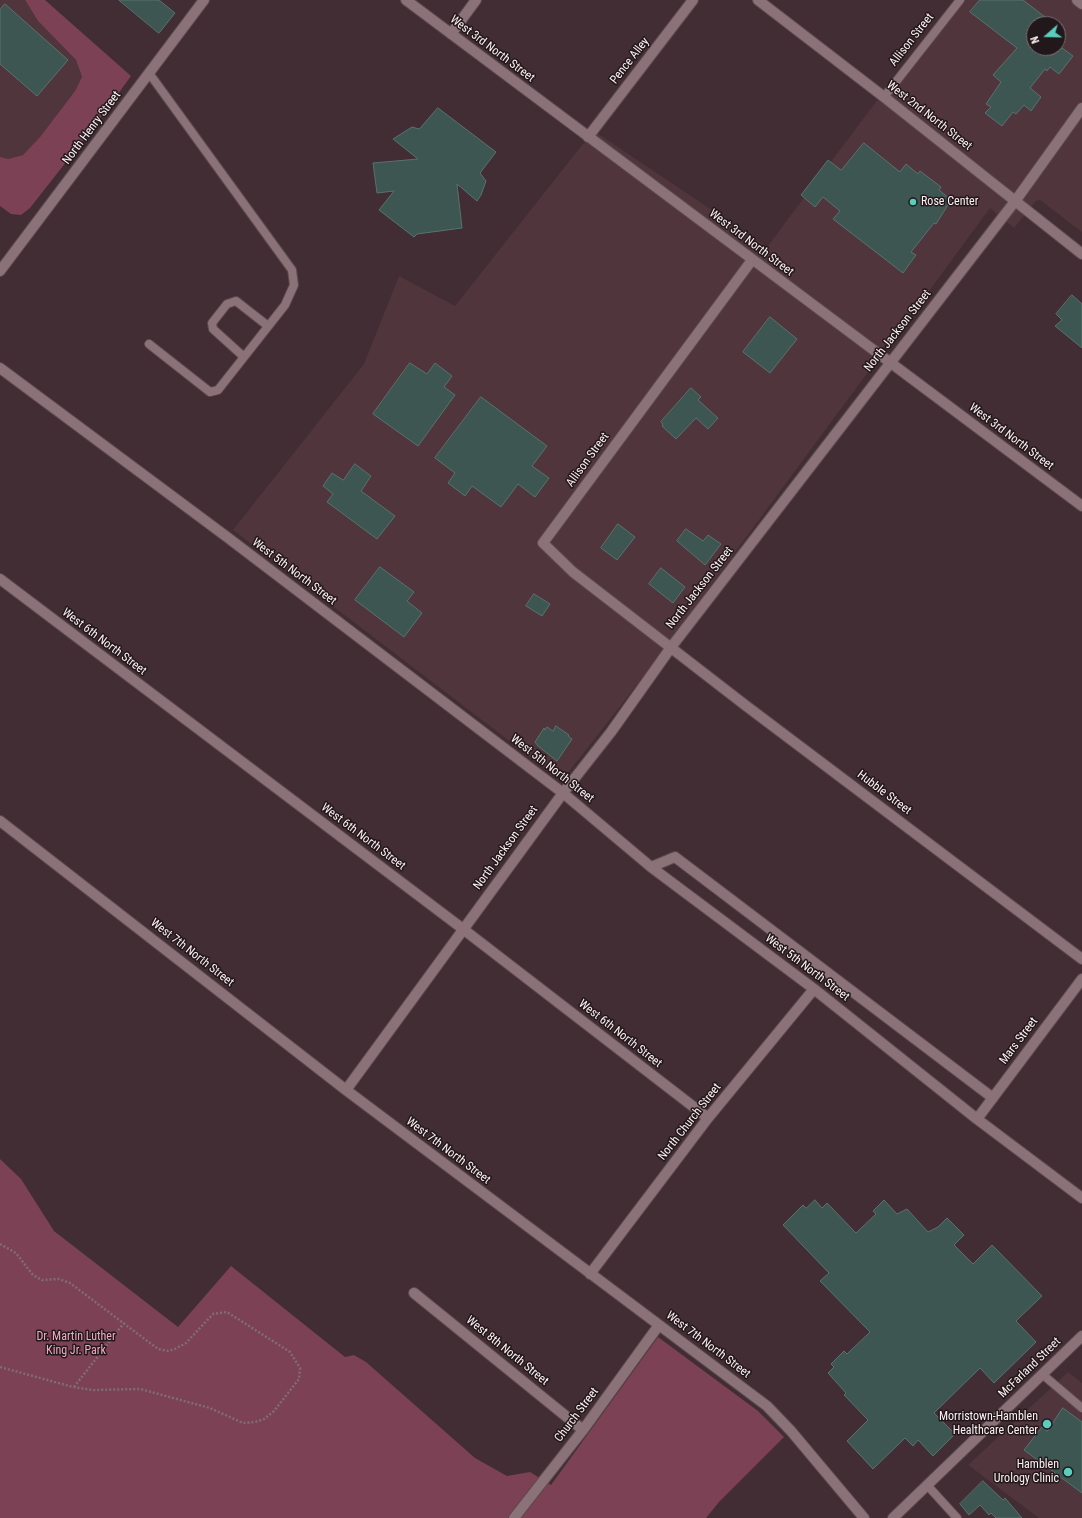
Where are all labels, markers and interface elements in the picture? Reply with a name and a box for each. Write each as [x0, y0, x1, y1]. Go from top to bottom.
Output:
street label: Allison Street [887, 11, 937, 69]
street label: West 3rd North Street [447, 13, 537, 85]
north arrow [1026, 16, 1066, 56]
street label: Pence Alley [607, 35, 653, 87]
text: N [1028, 35, 1042, 45]
street label: West 2nd North Street [883, 78, 975, 154]
street label: North Henry Street [60, 89, 124, 167]
place label: Rose Center [921, 195, 978, 209]
marker: Rose Center [908, 197, 918, 207]
street label: West 3rd North Street [706, 207, 796, 279]
street label: North Jackson Street [861, 287, 935, 375]
street label: West 3rd North Street [966, 401, 1056, 473]
street label: Allison Street [564, 430, 612, 490]
street label: West 5th North Street [249, 536, 339, 608]
street label: North Jackson Street [663, 544, 737, 632]
street label: West 6th North Street [59, 606, 149, 678]
street label: West 5th North Street [507, 732, 597, 806]
street label: Hubble Street [854, 768, 914, 818]
street label: West 6th North Street [318, 801, 408, 873]
street label: North Jackson Street [471, 803, 541, 893]
street label: West 7th North Street [147, 916, 237, 990]
street label: West 5th North Street [762, 932, 852, 1004]
street label: West 6th North Street [575, 997, 665, 1071]
street label: Mars Street [997, 1015, 1041, 1067]
street label: North Church Street [655, 1081, 725, 1163]
street label: West 7th North Street [403, 1115, 493, 1187]
street label: West 7th North Street [663, 1309, 753, 1381]
street label: West 8th North Street [463, 1313, 551, 1389]
park label: Dr. Martin Luther King Jr. Park [36, 1330, 116, 1358]
street label: McFarland Street [996, 1335, 1064, 1401]
street label: Church Street [552, 1385, 602, 1445]
place label: Morristown-Hamblen Healthcare Center [939, 1410, 1038, 1438]
marker: Morristown-Hamblen Healthcare Center [1041, 1418, 1053, 1430]
place label: Hamblen Urology Clinic [994, 1458, 1059, 1486]
marker: Hamblen Urology Clinic [1062, 1466, 1074, 1478]

